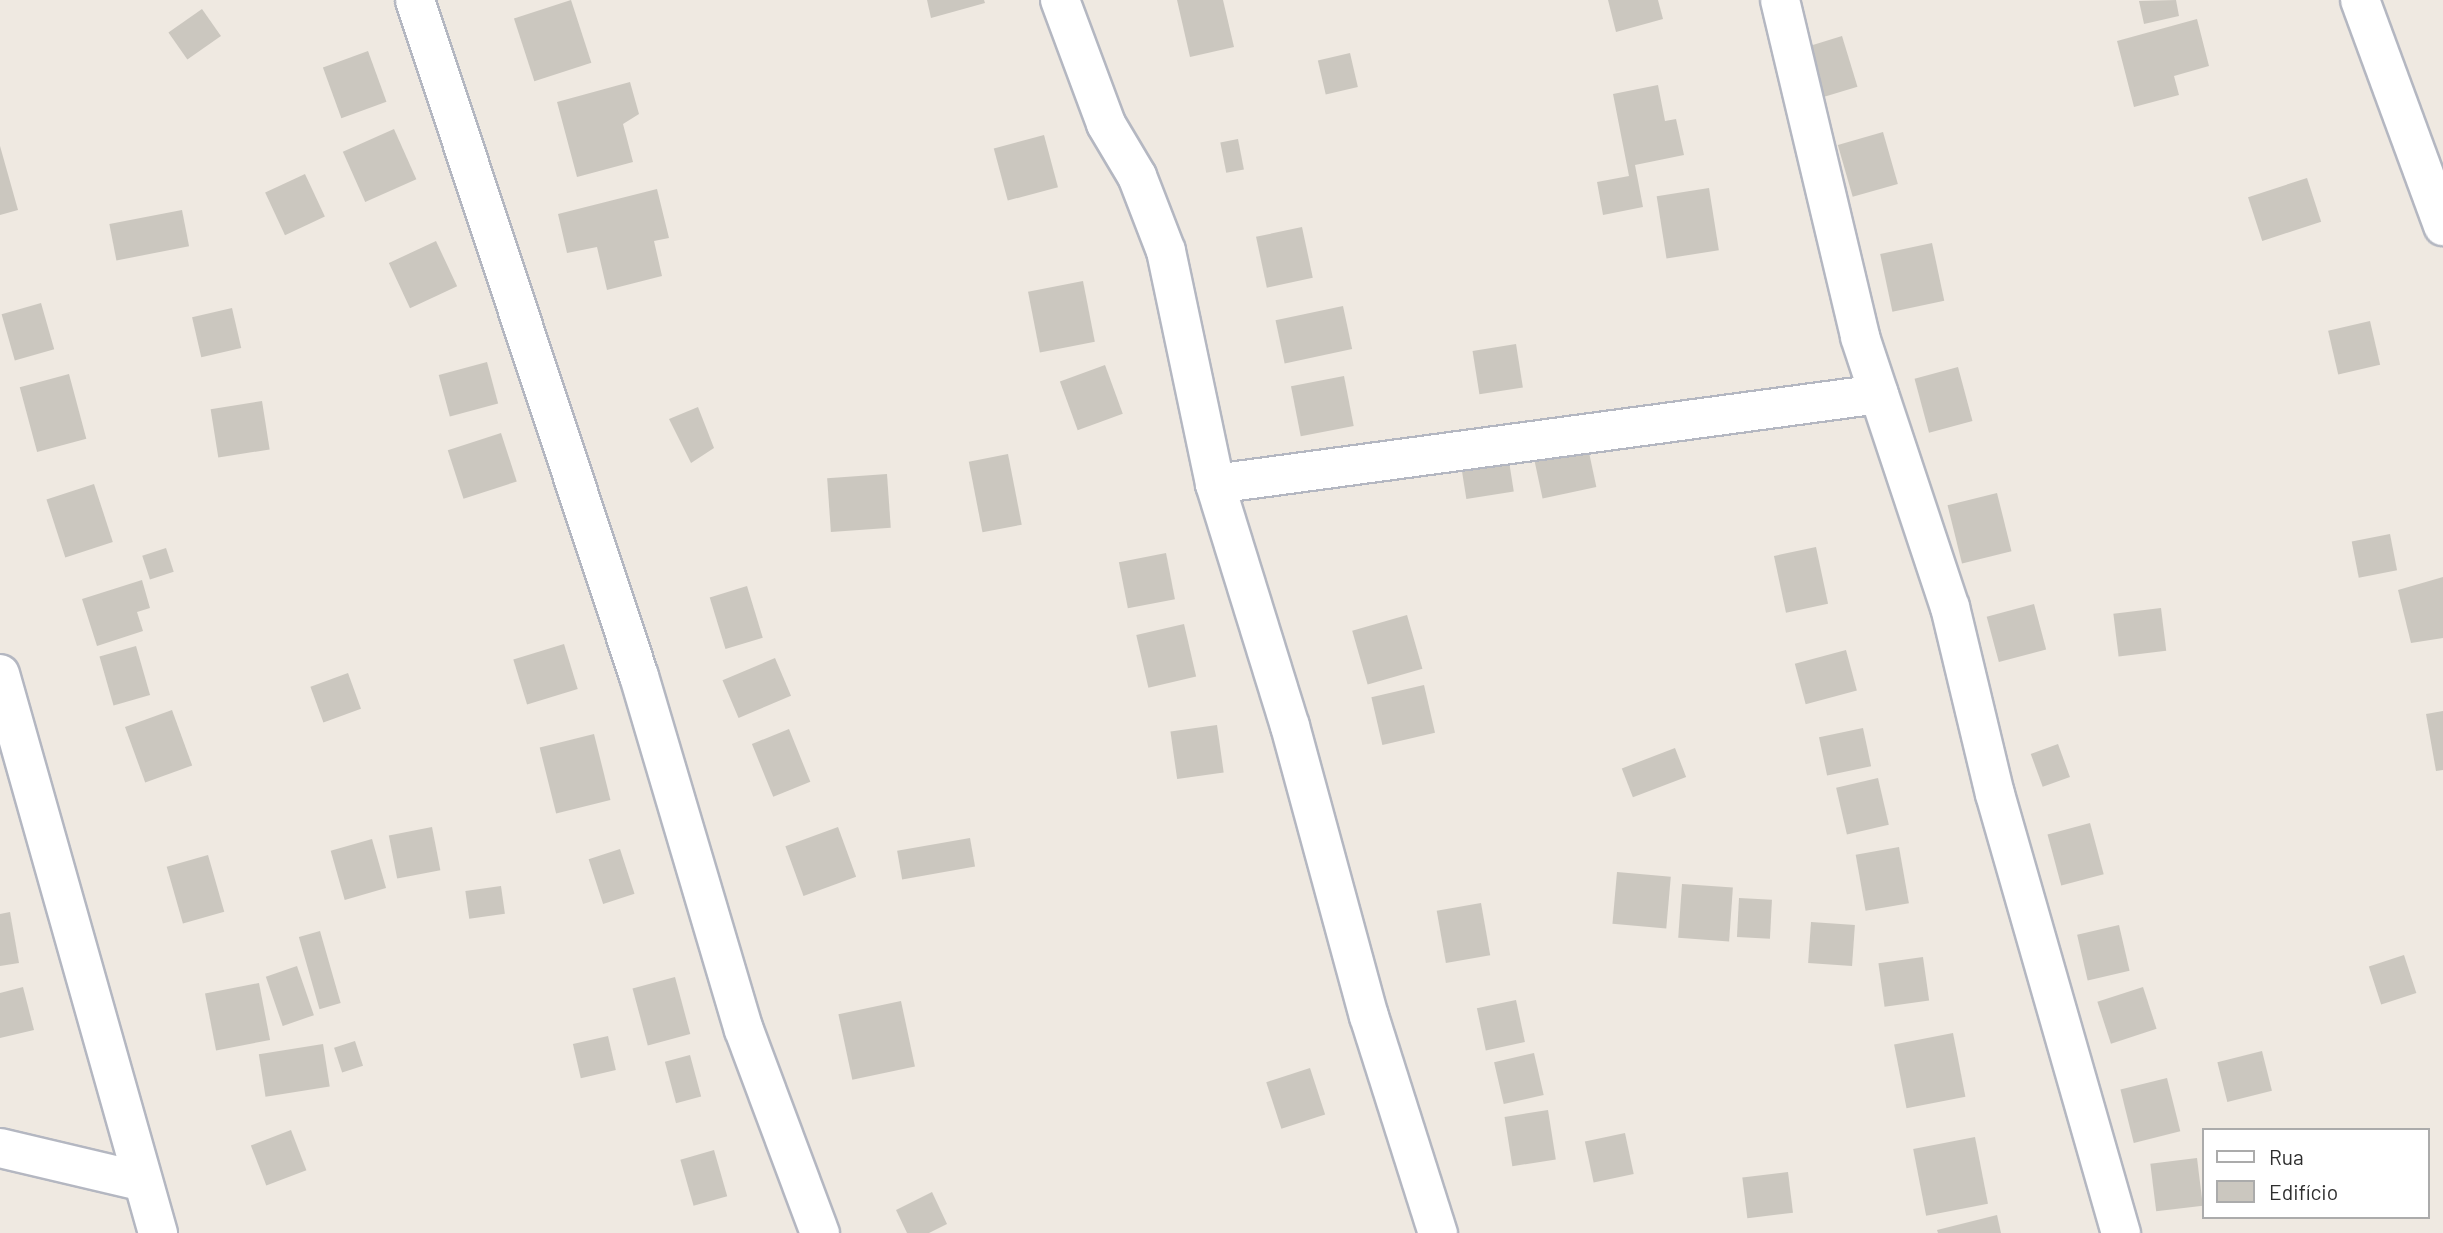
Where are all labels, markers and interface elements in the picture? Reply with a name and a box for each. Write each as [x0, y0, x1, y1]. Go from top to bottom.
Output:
legend [2202, 1128, 2429, 1219]
text: Rua [2269, 1144, 2304, 1169]
text: Edifício [2269, 1179, 2338, 1204]

